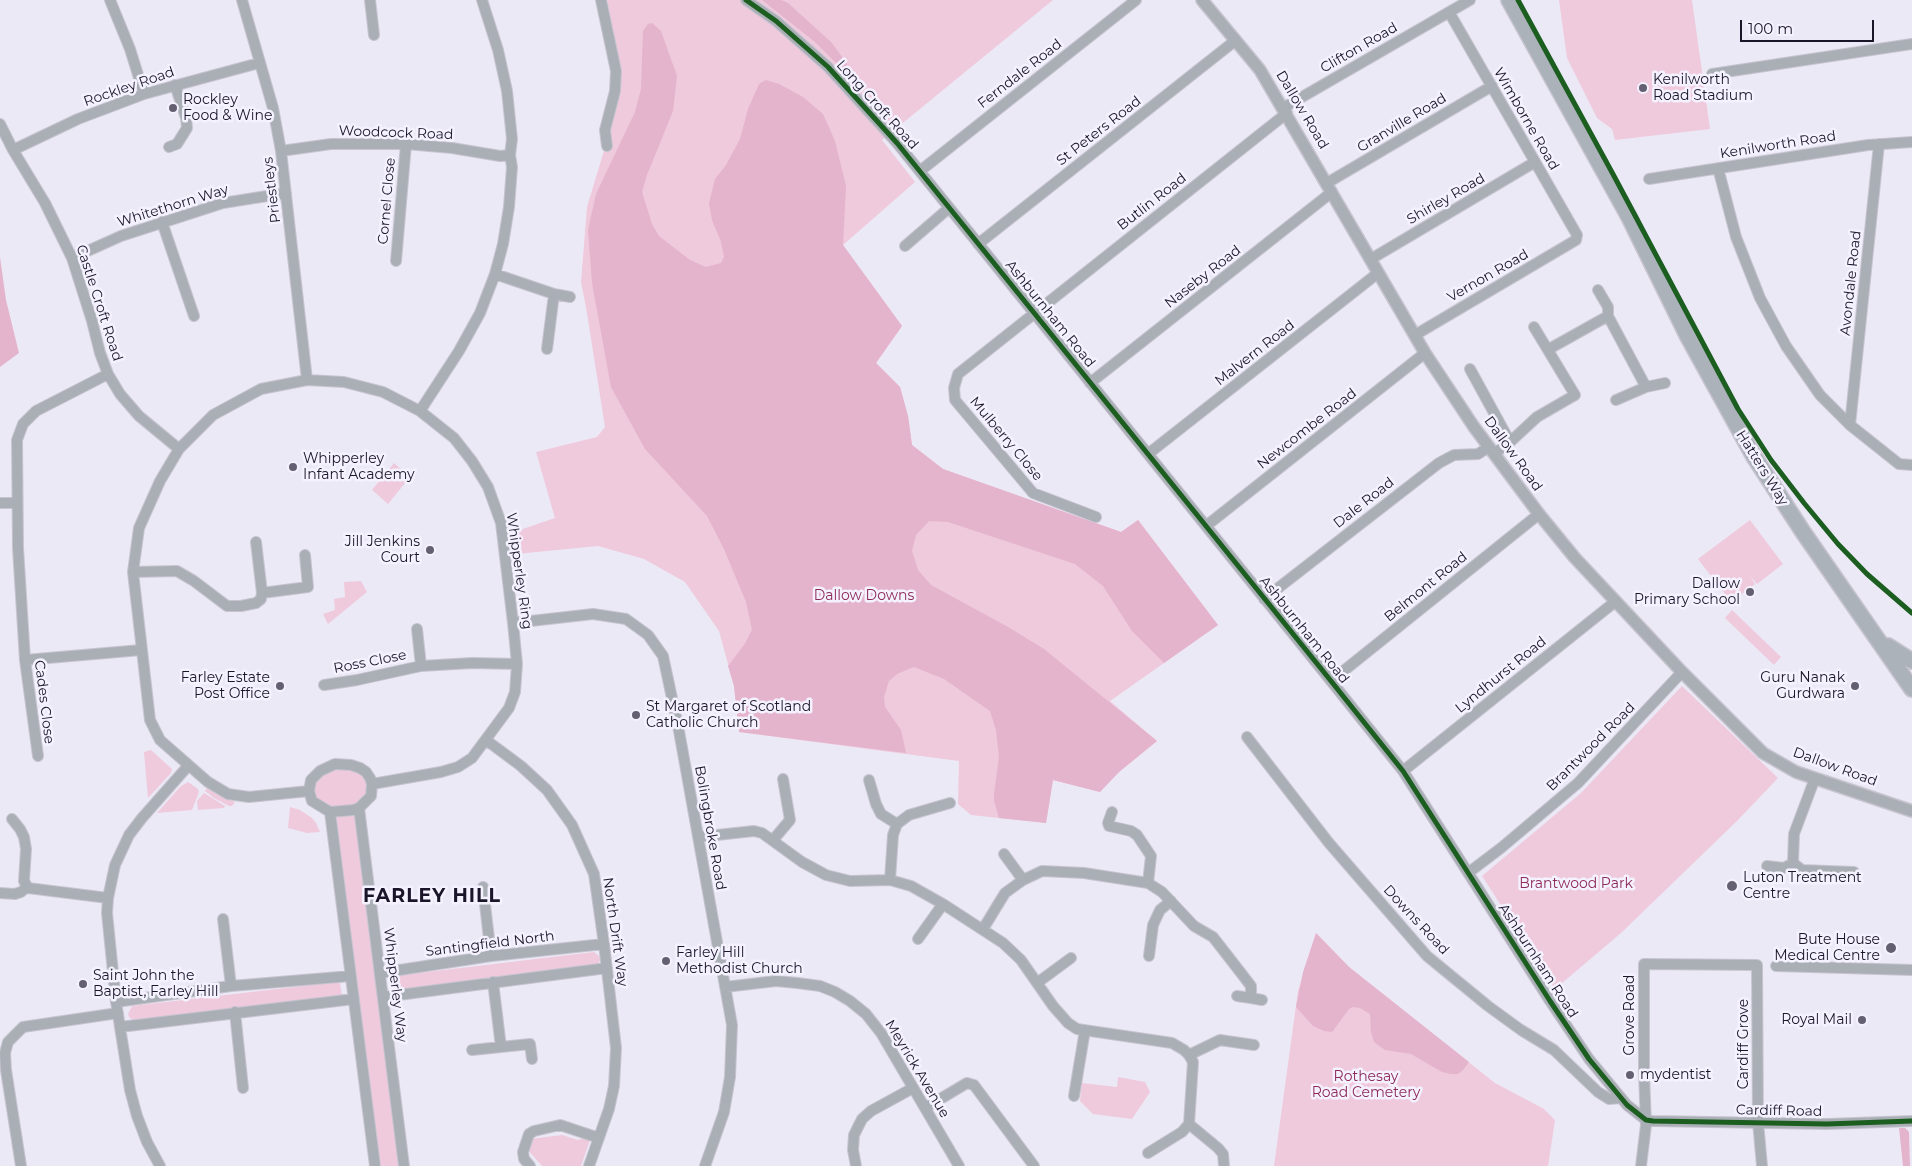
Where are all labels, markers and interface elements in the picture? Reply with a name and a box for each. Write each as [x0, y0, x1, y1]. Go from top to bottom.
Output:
scale bar [1742, 10, 1876, 42]
street label: Clifton Road [1318, 19, 1400, 77]
text: 100 m [1748, 19, 1793, 38]
street label: Ferndale Road [975, 36, 1065, 112]
street label: Long Croft Road [832, 57, 922, 153]
street label: Rockley Road [81, 64, 177, 110]
street label: Wimborne Road [1490, 65, 1562, 173]
street label: Dallow Road [1272, 68, 1332, 152]
place label: Kenilworth Road Stadium [1653, 72, 1753, 104]
marker: Kenilworth Road Stadium [1637, 82, 1649, 94]
street label: Granville Road [1354, 90, 1450, 156]
place label: Rockley Food & Wine [183, 92, 272, 124]
street label: St Peters Road [1053, 93, 1145, 169]
marker: Rockley Food & Wine [167, 102, 179, 114]
street label: Woodcock Road [338, 123, 454, 143]
street label: Kenilworth Road [1719, 128, 1837, 162]
street label: Priestleys [260, 156, 284, 224]
street label: Cornel Close [375, 157, 399, 245]
street label: Butlin Road [1114, 170, 1190, 234]
street label: Shirley Road [1404, 170, 1488, 228]
street label: Whitethorn Way [115, 181, 231, 231]
street label: Avondale Road [1837, 230, 1865, 336]
street label: Naseby Road [1162, 242, 1244, 312]
street label: Castle Croft Road [72, 243, 126, 363]
street label: Vernon Road [1444, 246, 1532, 306]
street label: Ashburnham Road [1002, 257, 1098, 371]
street label: Malvern Road [1212, 317, 1298, 389]
street label: Newcombe Road [1254, 385, 1360, 473]
street label: Mulberry Close [966, 394, 1046, 484]
street label: Dallow Road [1480, 413, 1546, 495]
street label: Hatters Way [1732, 427, 1792, 509]
place label: Whipperley Infant Academy [303, 451, 415, 484]
marker: Whipperley Infant Academy [287, 461, 299, 473]
street label: Dale Road [1330, 474, 1398, 532]
street label: Whipperley Ring [502, 511, 536, 631]
place label: Jill Jenkins Court [345, 534, 420, 566]
marker: Jill Jenkins Court [424, 544, 436, 556]
street label: Belmont Road [1381, 548, 1471, 626]
street label: Ashburnham Road [1256, 573, 1352, 687]
place label: Dallow Primary School [1634, 576, 1740, 608]
marker: Dallow Primary School [1744, 586, 1756, 598]
park label: Dallow Downs [814, 588, 914, 604]
street label: Lyndhurst Road [1452, 633, 1550, 717]
street label: Ross Close [332, 647, 408, 677]
street label: Cades Close [31, 659, 57, 745]
place label: Farley Estate Post Office [181, 670, 270, 702]
place label: Guru Nanak Gurdwara [1760, 670, 1845, 702]
marker: Farley Estate Post Office [274, 680, 286, 692]
marker: Guru Nanak Gurdwara [1849, 680, 1861, 692]
place label: St Margaret of Scotland Catholic Church [646, 699, 811, 732]
street label: Brantwood Road [1543, 699, 1639, 795]
marker: St Margaret of Scotland Catholic Church [630, 709, 642, 721]
street label: Dallow Road [1791, 744, 1879, 790]
street label: Bolingbroke Road [691, 764, 729, 892]
place label: Luton Treatment Centre [1743, 870, 1862, 902]
street label: North Drift Way [599, 876, 631, 988]
park label: Brantwood Park [1519, 876, 1633, 892]
marker: Luton Treatment Centre [1725, 879, 1739, 893]
street label: Downs Road [1380, 882, 1452, 958]
district label: FARLEY HILL [362, 885, 502, 907]
street label: Ashburnham Road [1495, 901, 1581, 1021]
street label: Whipperley Way [380, 927, 410, 1043]
street label: Santingfield North [425, 928, 555, 960]
place label: Bute House Medical Centre [1774, 932, 1880, 964]
marker: Bute House Medical Centre [1884, 941, 1898, 955]
place label: Farley Hill Methodist Church [676, 945, 803, 978]
marker: Farley Hill Methodist Church [660, 955, 672, 967]
place label: Saint John the Baptist, Farley Hill [93, 968, 218, 1000]
street label: Grove Road [1622, 975, 1638, 1055]
marker: Saint John the Baptist, Farley Hill [77, 978, 89, 990]
street label: Cardiff Grove [1736, 999, 1752, 1089]
place label: Royal Mail [1781, 1012, 1852, 1028]
marker: Royal Mail [1856, 1014, 1868, 1026]
street label: Meyrick Avenue [881, 1017, 953, 1121]
place label: mydentist [1640, 1067, 1711, 1083]
park label: Rothesay Road Cemetery [1312, 1069, 1420, 1102]
marker: mydentist [1624, 1069, 1636, 1081]
street label: Cardiff Road [1736, 1102, 1822, 1120]

